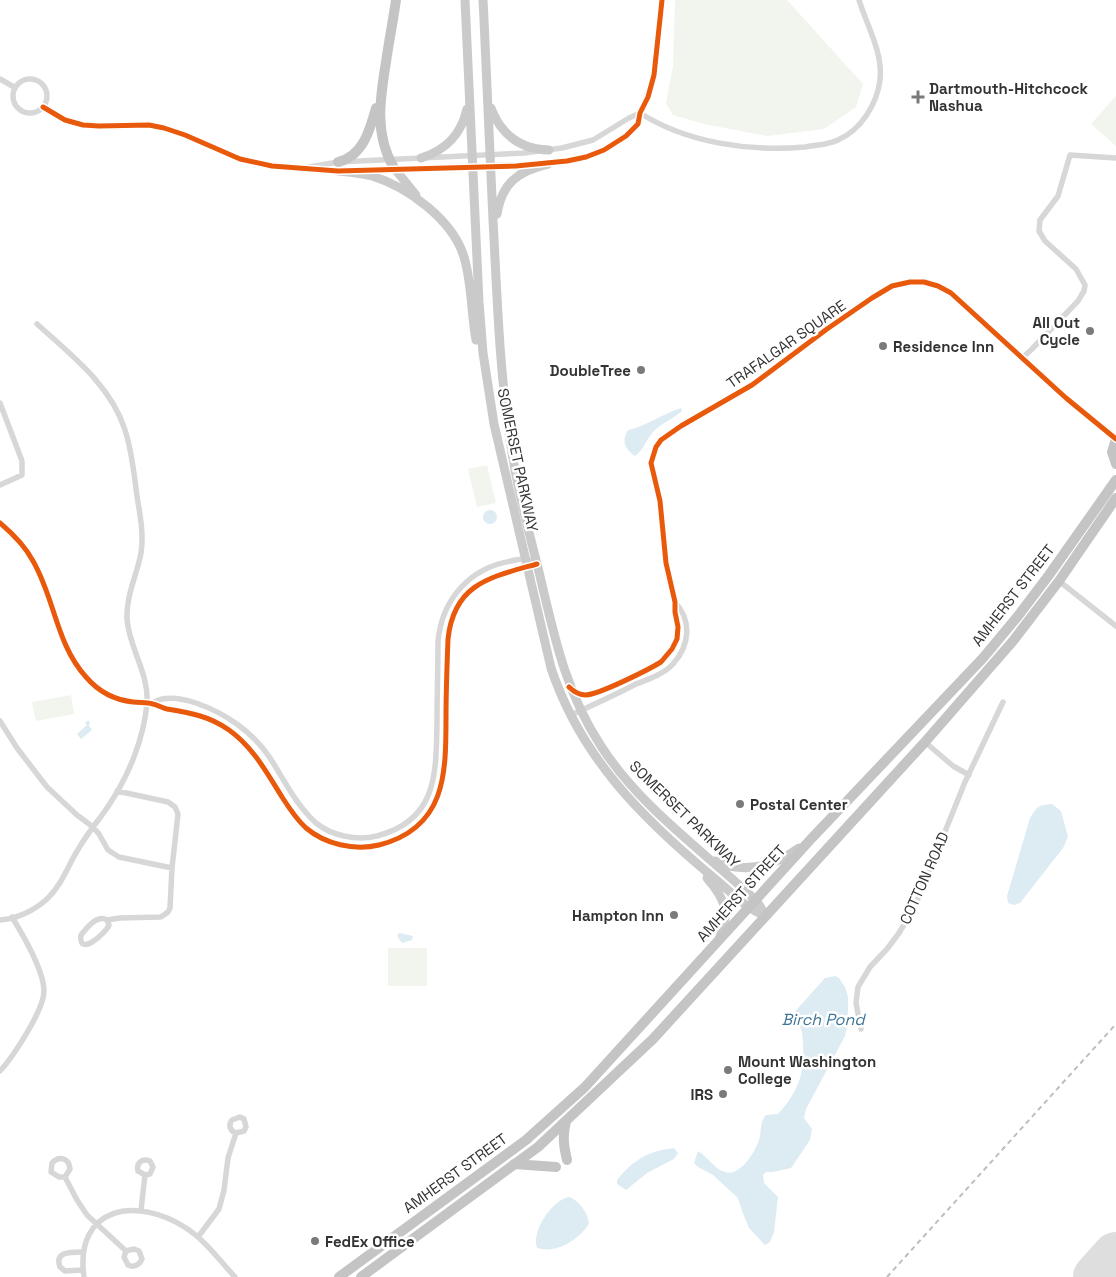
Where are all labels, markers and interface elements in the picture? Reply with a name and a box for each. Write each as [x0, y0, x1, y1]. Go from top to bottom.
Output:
place label: Dartmouth-Hitchcock Nashua [929, 79, 1088, 115]
marker: Dartmouth-Hitchcock Nashua [911, 90, 925, 104]
street label: TRAFALGAR SQUARE [723, 296, 849, 392]
place label: All Out Cycle [1032, 313, 1080, 349]
marker: All Out Cycle [1084, 325, 1096, 337]
place label: Residence Inn [893, 337, 994, 356]
marker: Residence Inn [877, 340, 889, 352]
place label: DoubleTree [550, 361, 631, 380]
marker: DoubleTree [635, 364, 647, 376]
street label: SOMERSET PARKWAY [493, 386, 543, 534]
street label: AMHERST STREET [967, 540, 1059, 650]
street label: SOMERSET PARKWAY [626, 756, 744, 872]
place label: Postal Center [750, 795, 848, 814]
marker: Postal Center [734, 798, 746, 810]
street label: COTTON ROAD [895, 829, 953, 927]
street label: AMHERST STREET [692, 840, 790, 945]
place label: Hampton Inn [572, 906, 664, 925]
marker: Hampton Inn [668, 909, 680, 921]
water label: Birch Pond [781, 1009, 866, 1030]
place label: Mount Washington College [738, 1052, 876, 1088]
marker: Mount Washington College [722, 1064, 734, 1076]
place label: IRS [690, 1085, 713, 1104]
marker: IRS [717, 1088, 729, 1100]
street label: AMHERST STREET [399, 1129, 511, 1217]
place label: FedEx Office [325, 1232, 415, 1251]
marker: FedEx Office [309, 1235, 321, 1247]

